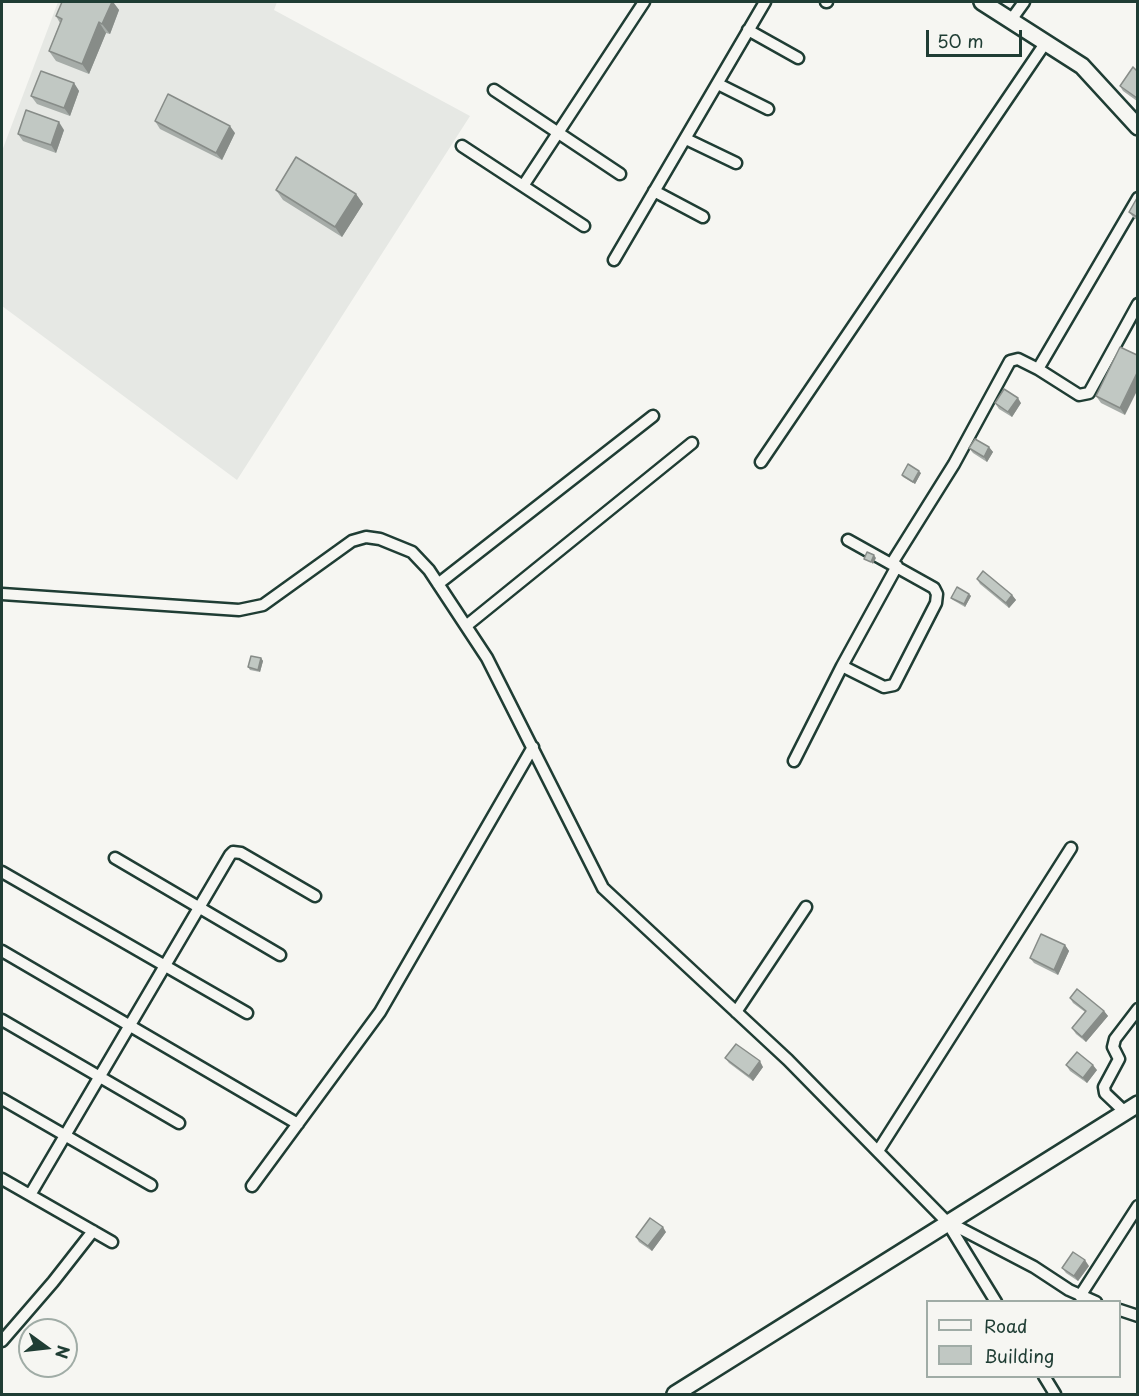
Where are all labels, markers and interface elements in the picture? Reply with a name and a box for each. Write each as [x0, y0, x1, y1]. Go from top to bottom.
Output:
scale bar [929, 18, 1025, 56]
text: 50 m [937, 27, 984, 54]
legend [926, 1300, 1121, 1378]
text: Road [984, 1312, 1028, 1339]
north arrow [18, 1318, 78, 1378]
text: Building [984, 1342, 1054, 1369]
text: N [50, 1343, 77, 1361]

